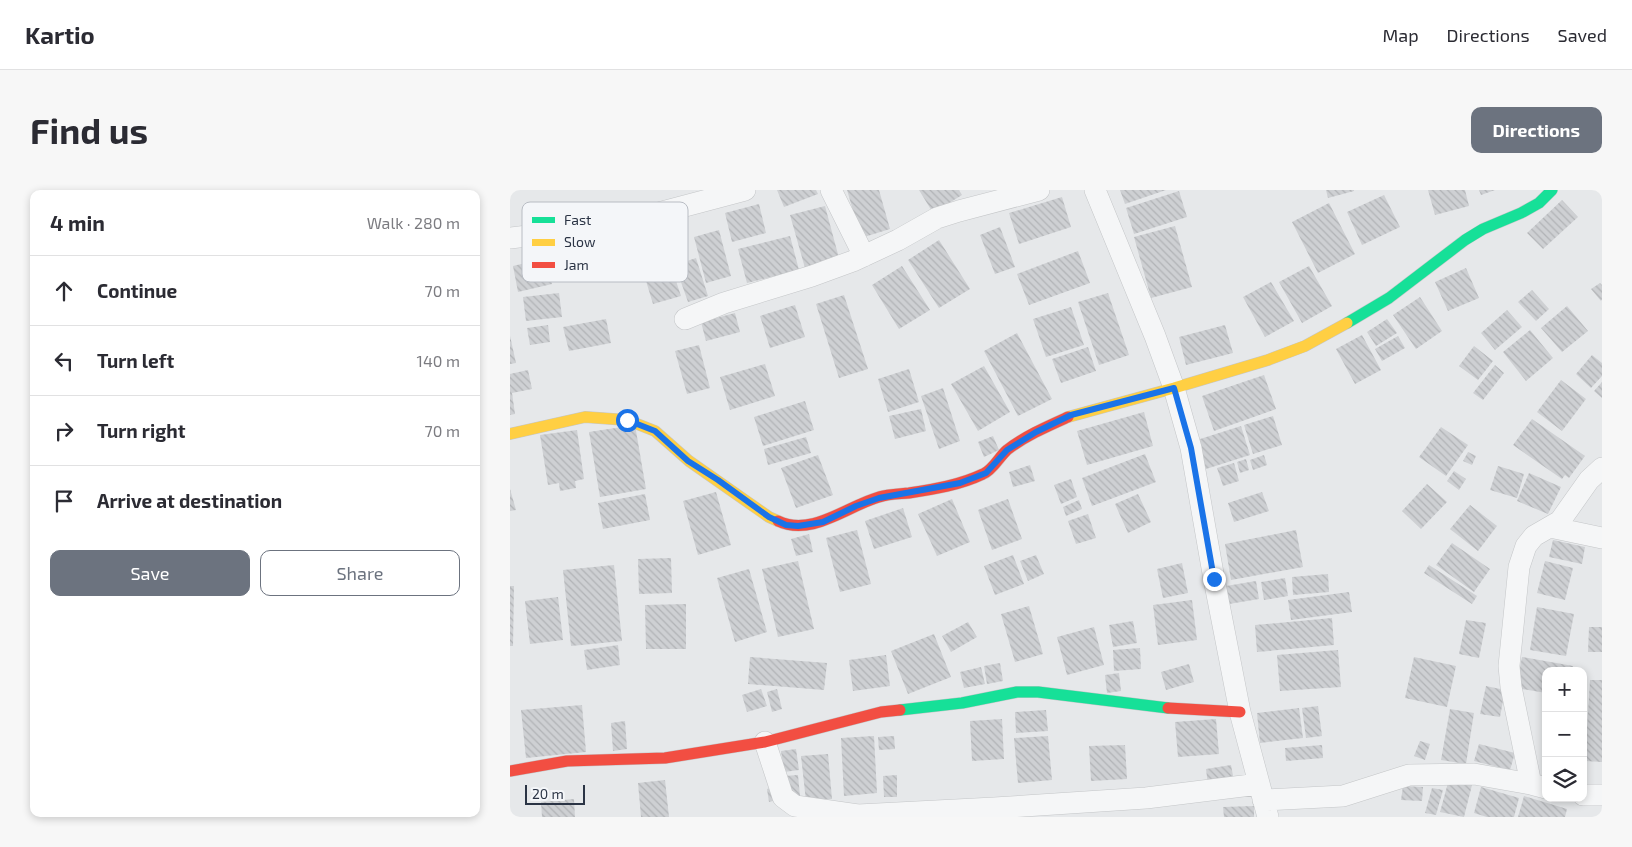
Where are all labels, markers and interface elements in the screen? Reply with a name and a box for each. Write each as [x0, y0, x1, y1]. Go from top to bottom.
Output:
text: Kartio [25, 20, 95, 49]
text: Map [1382, 24, 1419, 46]
text: Directions [1447, 24, 1530, 46]
text: Saved [1558, 24, 1607, 46]
button: Directions [1471, 107, 1602, 153]
text: Find us [30, 109, 148, 151]
legend [522, 202, 688, 282]
text: 4 min [50, 210, 105, 235]
text: Fast [564, 211, 591, 228]
text: Walk · 280 m [367, 213, 460, 232]
text: Slow [564, 233, 596, 250]
text: Jam [564, 256, 589, 273]
icon: ahead [50, 277, 78, 305]
text: Continue [97, 279, 177, 302]
text: 70 m [425, 281, 460, 300]
icon: left [50, 347, 78, 375]
text: Turn left [97, 349, 174, 372]
text: 140 m [417, 351, 460, 370]
route start [616, 409, 639, 432]
icon: right [50, 417, 78, 445]
text: Turn right [97, 419, 185, 442]
text: 70 m [425, 421, 460, 440]
icon: arrive [50, 487, 78, 515]
text: Arrive at destination [97, 489, 282, 512]
button: Save [50, 550, 250, 596]
button: Share [260, 550, 460, 596]
route end [1203, 568, 1226, 591]
map controls [1542, 667, 1587, 802]
button: + [1542, 667, 1587, 712]
button: − [1542, 712, 1587, 757]
button: layers [1542, 757, 1587, 802]
scale bar [525, 782, 585, 805]
text: 20 m [532, 785, 564, 802]

